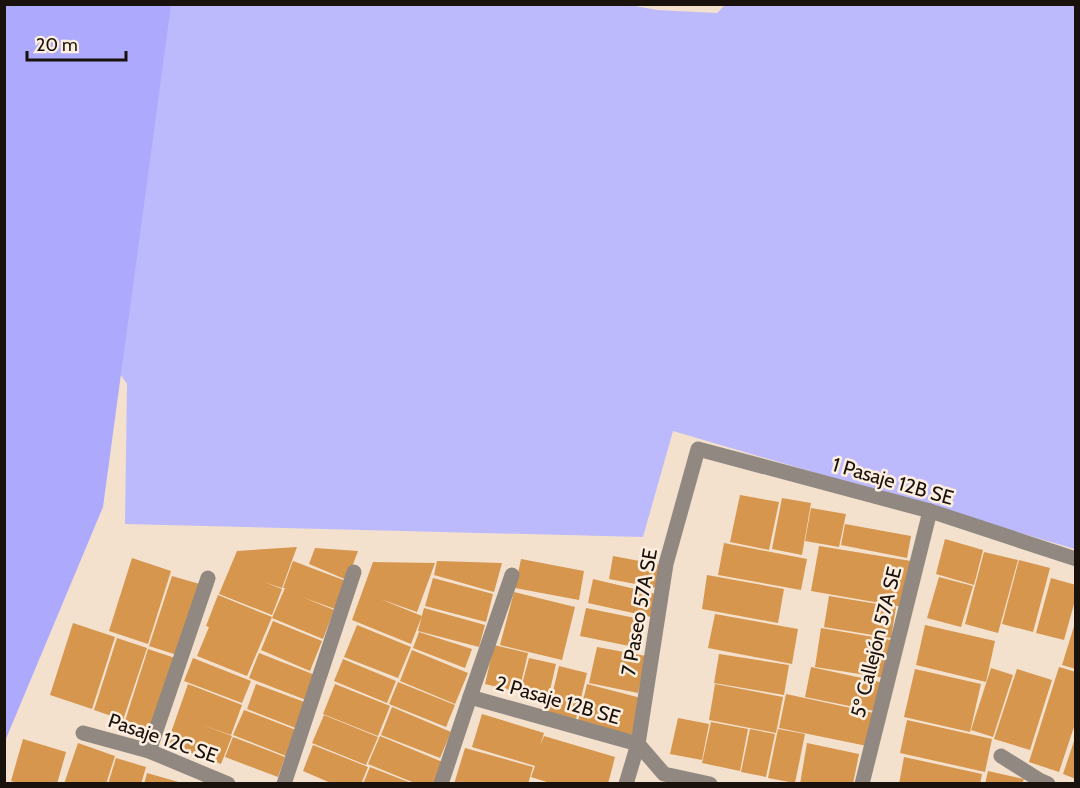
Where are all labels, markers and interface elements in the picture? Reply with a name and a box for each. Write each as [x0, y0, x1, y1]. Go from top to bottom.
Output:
scale bar [27, 24, 126, 62]
text: 20 m [36, 34, 78, 56]
street label: 1 Pasaje 12B SE [830, 452, 956, 510]
street label: 7 Paseo 57A SE [616, 546, 662, 678]
street label: 5º Callejón 57A SE [846, 564, 906, 720]
street label: 2 Pasaje 12B SE [493, 671, 623, 729]
street label: Pasaje 12C SE [105, 708, 221, 768]

